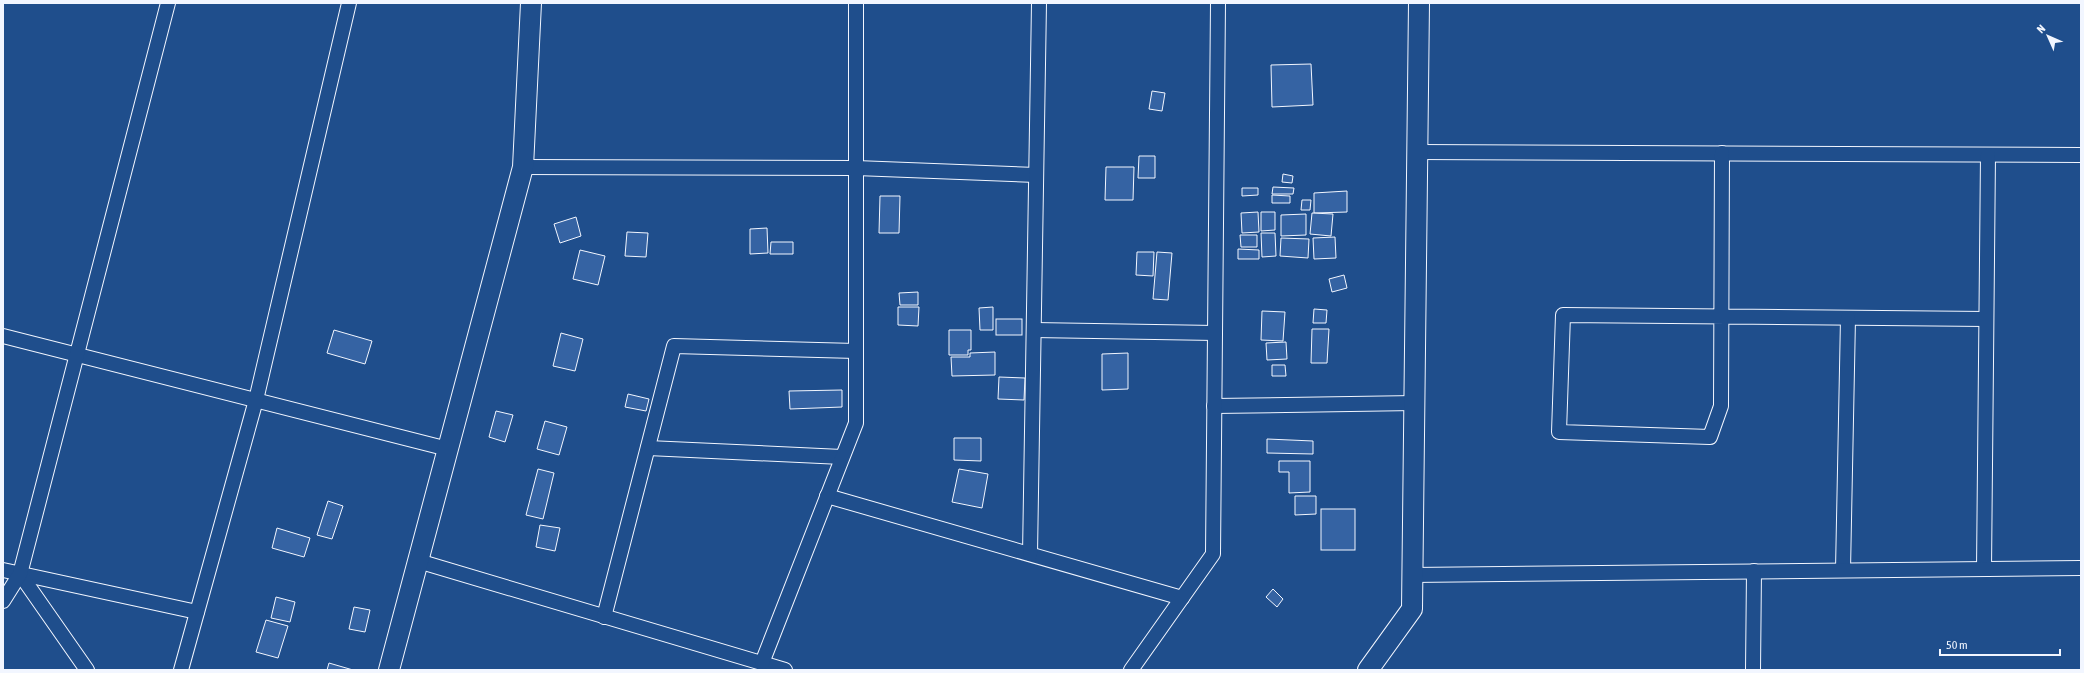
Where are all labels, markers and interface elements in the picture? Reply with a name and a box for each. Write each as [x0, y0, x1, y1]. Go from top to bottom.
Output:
north arrow [2028, 16, 2068, 56]
text: N [2034, 22, 2047, 35]
scale bar [1940, 631, 2060, 657]
text: 50 m [1946, 638, 1968, 652]

